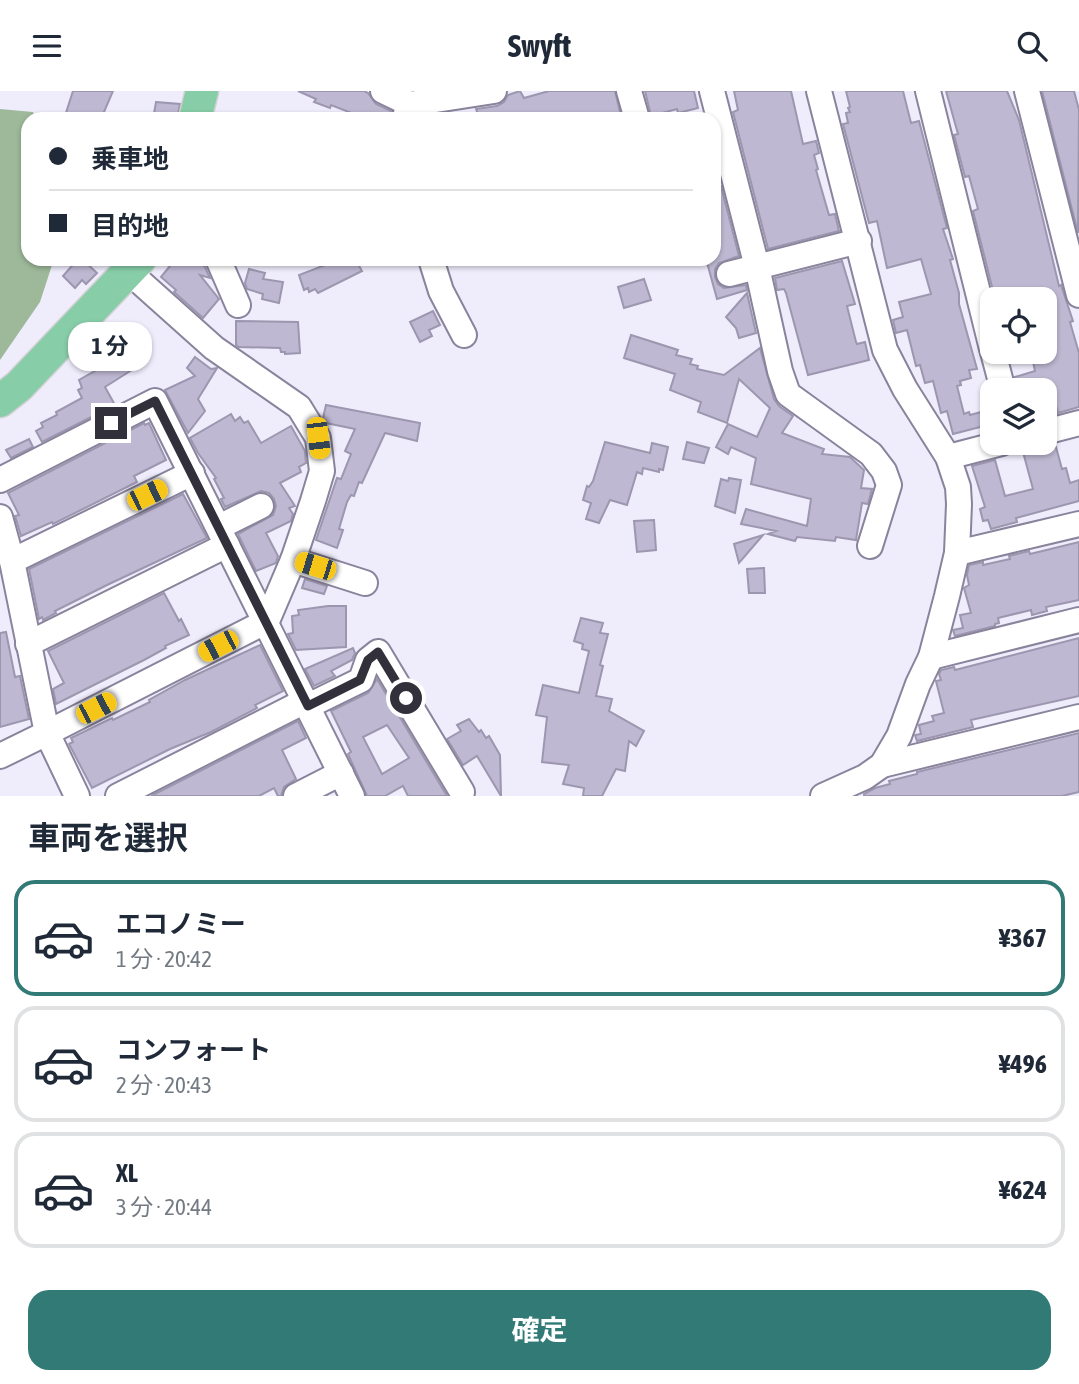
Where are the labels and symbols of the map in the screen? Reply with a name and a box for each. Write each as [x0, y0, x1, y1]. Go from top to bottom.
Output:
callout: 1 分 [69, 321, 153, 371]
route end [95, 407, 127, 439]
car [306, 416, 331, 460]
car [124, 476, 171, 514]
car [292, 550, 339, 582]
car [195, 627, 242, 665]
route start [390, 682, 422, 714]
car [73, 689, 120, 727]

